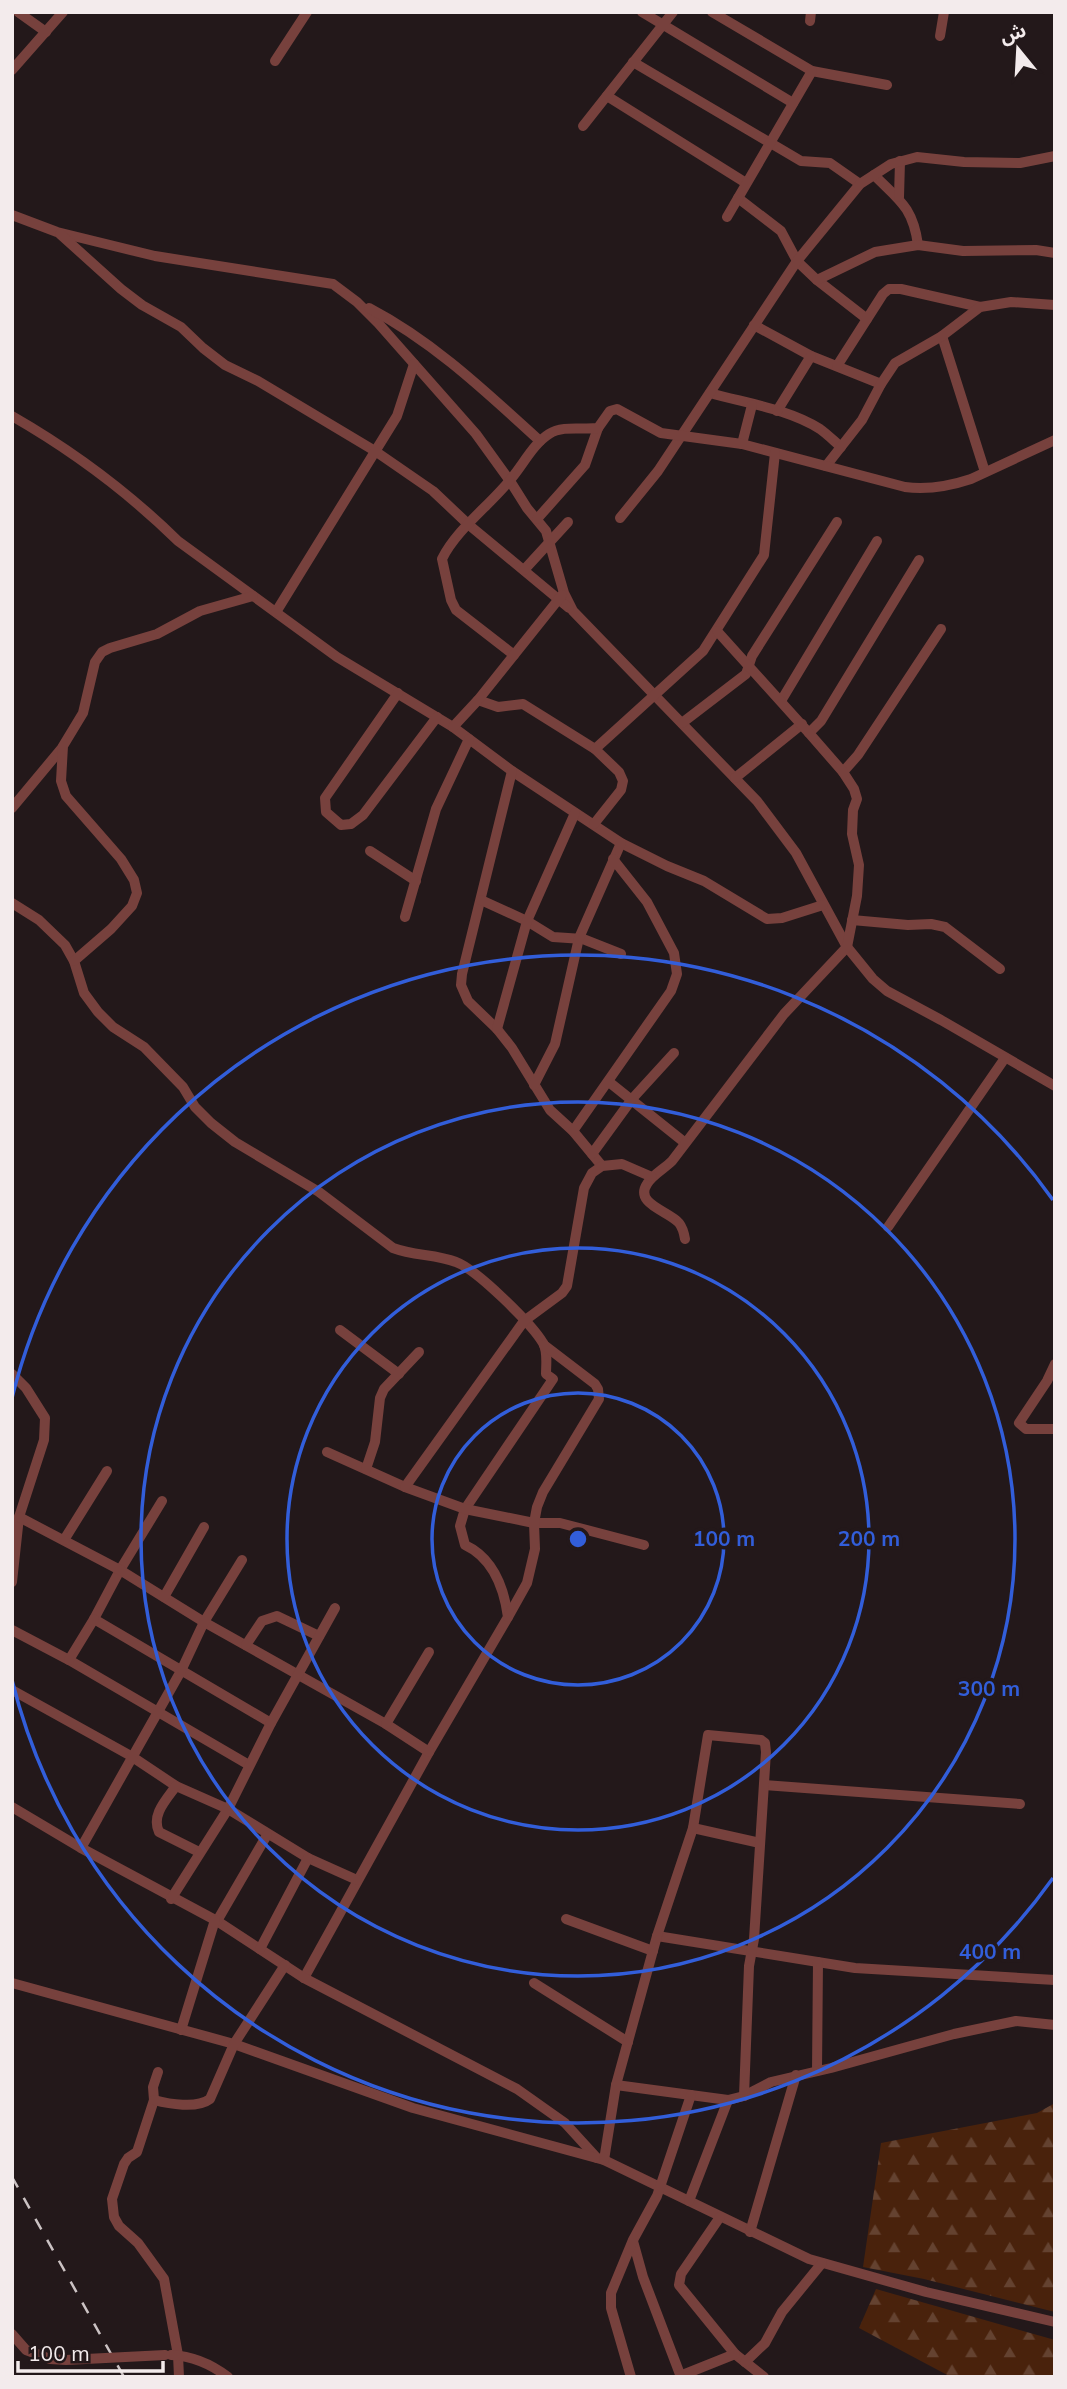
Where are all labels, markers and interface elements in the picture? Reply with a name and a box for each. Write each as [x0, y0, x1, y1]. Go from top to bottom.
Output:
north arrow [983, 14, 1053, 84]
text: ش [997, 17, 1029, 48]
text: 100 m [693, 1525, 755, 1551]
text: 200 m [838, 1525, 900, 1551]
centre of rings [566, 1527, 590, 1551]
text: 300 m [958, 1675, 1020, 1701]
text: 400 m [959, 1938, 1021, 1964]
scale bar [18, 2330, 163, 2374]
text: 100 m [28, 2340, 90, 2366]

